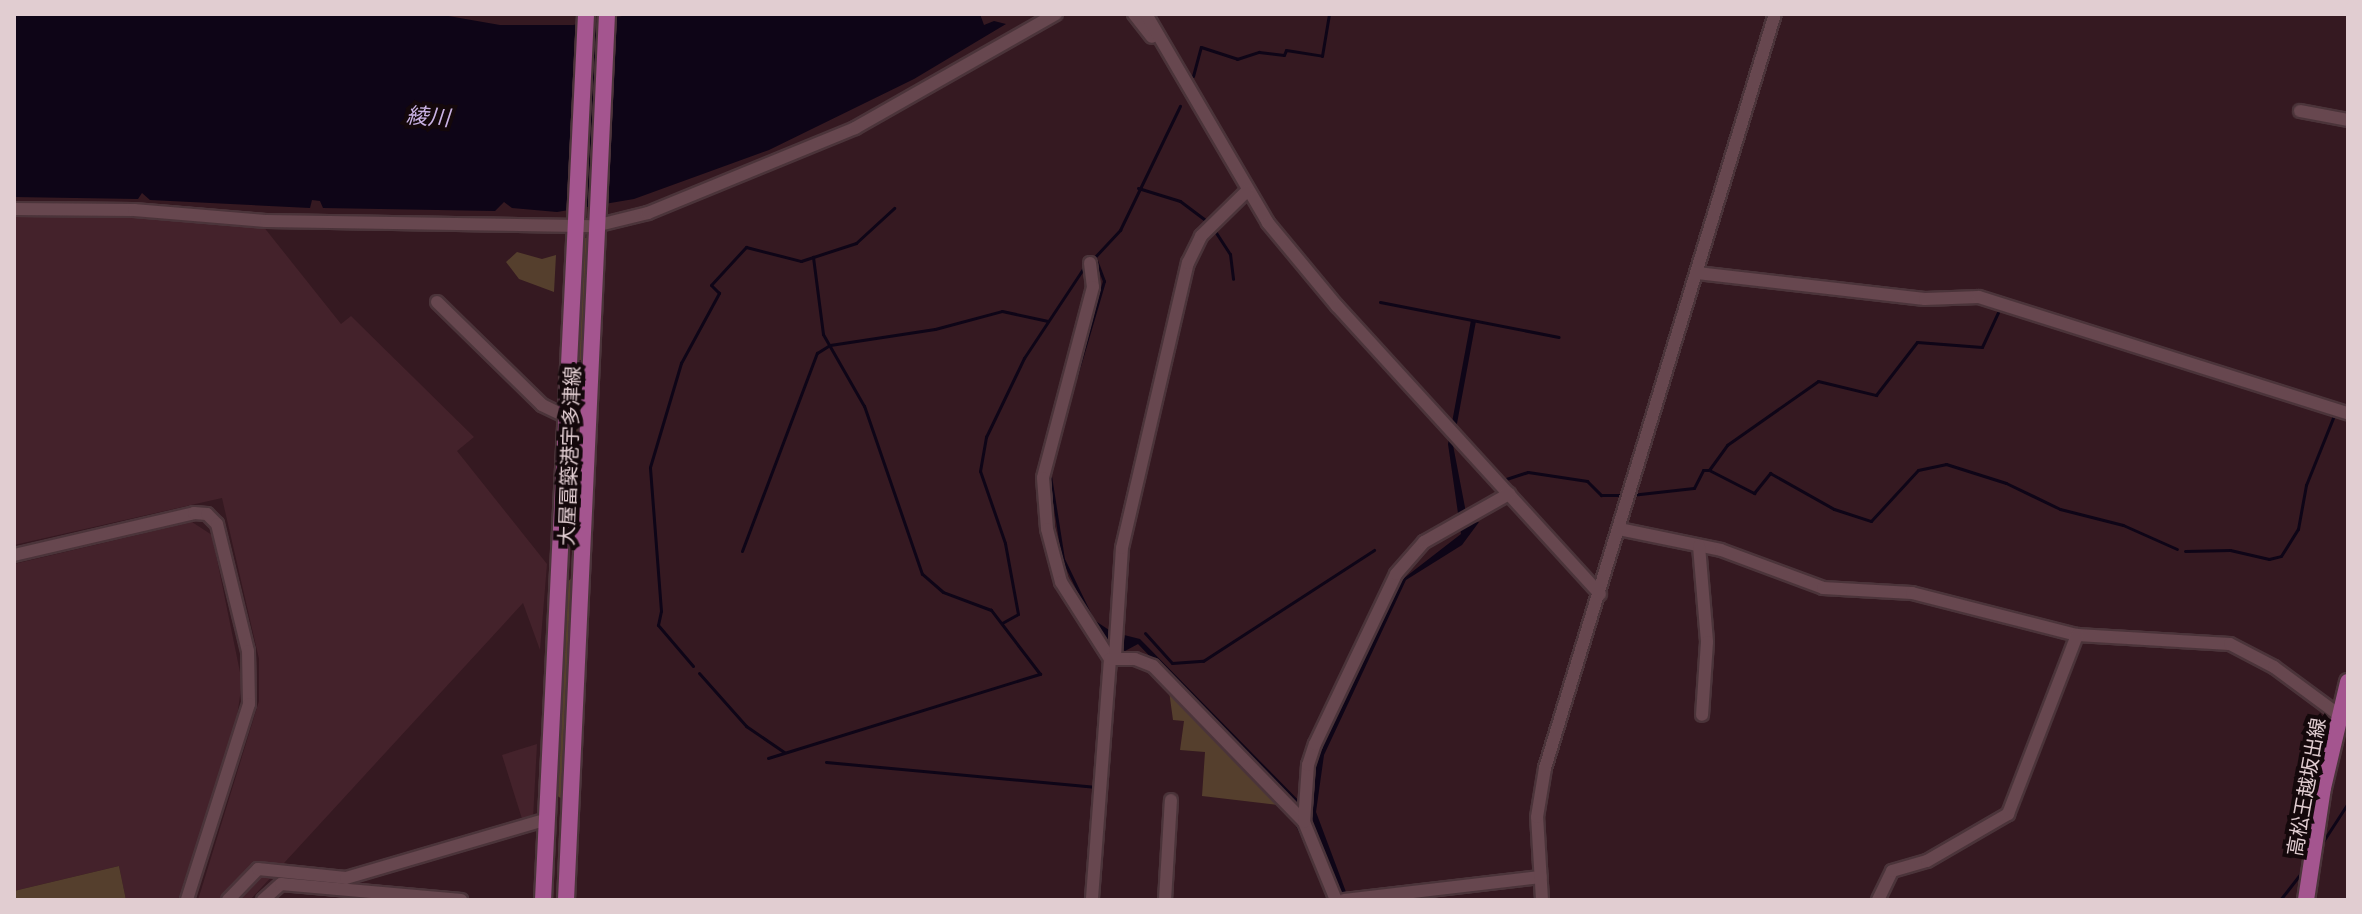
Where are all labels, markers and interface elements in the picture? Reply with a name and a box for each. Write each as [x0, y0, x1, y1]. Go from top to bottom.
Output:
water label: 綾川 [405, 102, 451, 132]
street label: 大屋冨築港宇多津線 [554, 366, 584, 546]
street label: 高松王越坂出線 [2282, 716, 2330, 858]

